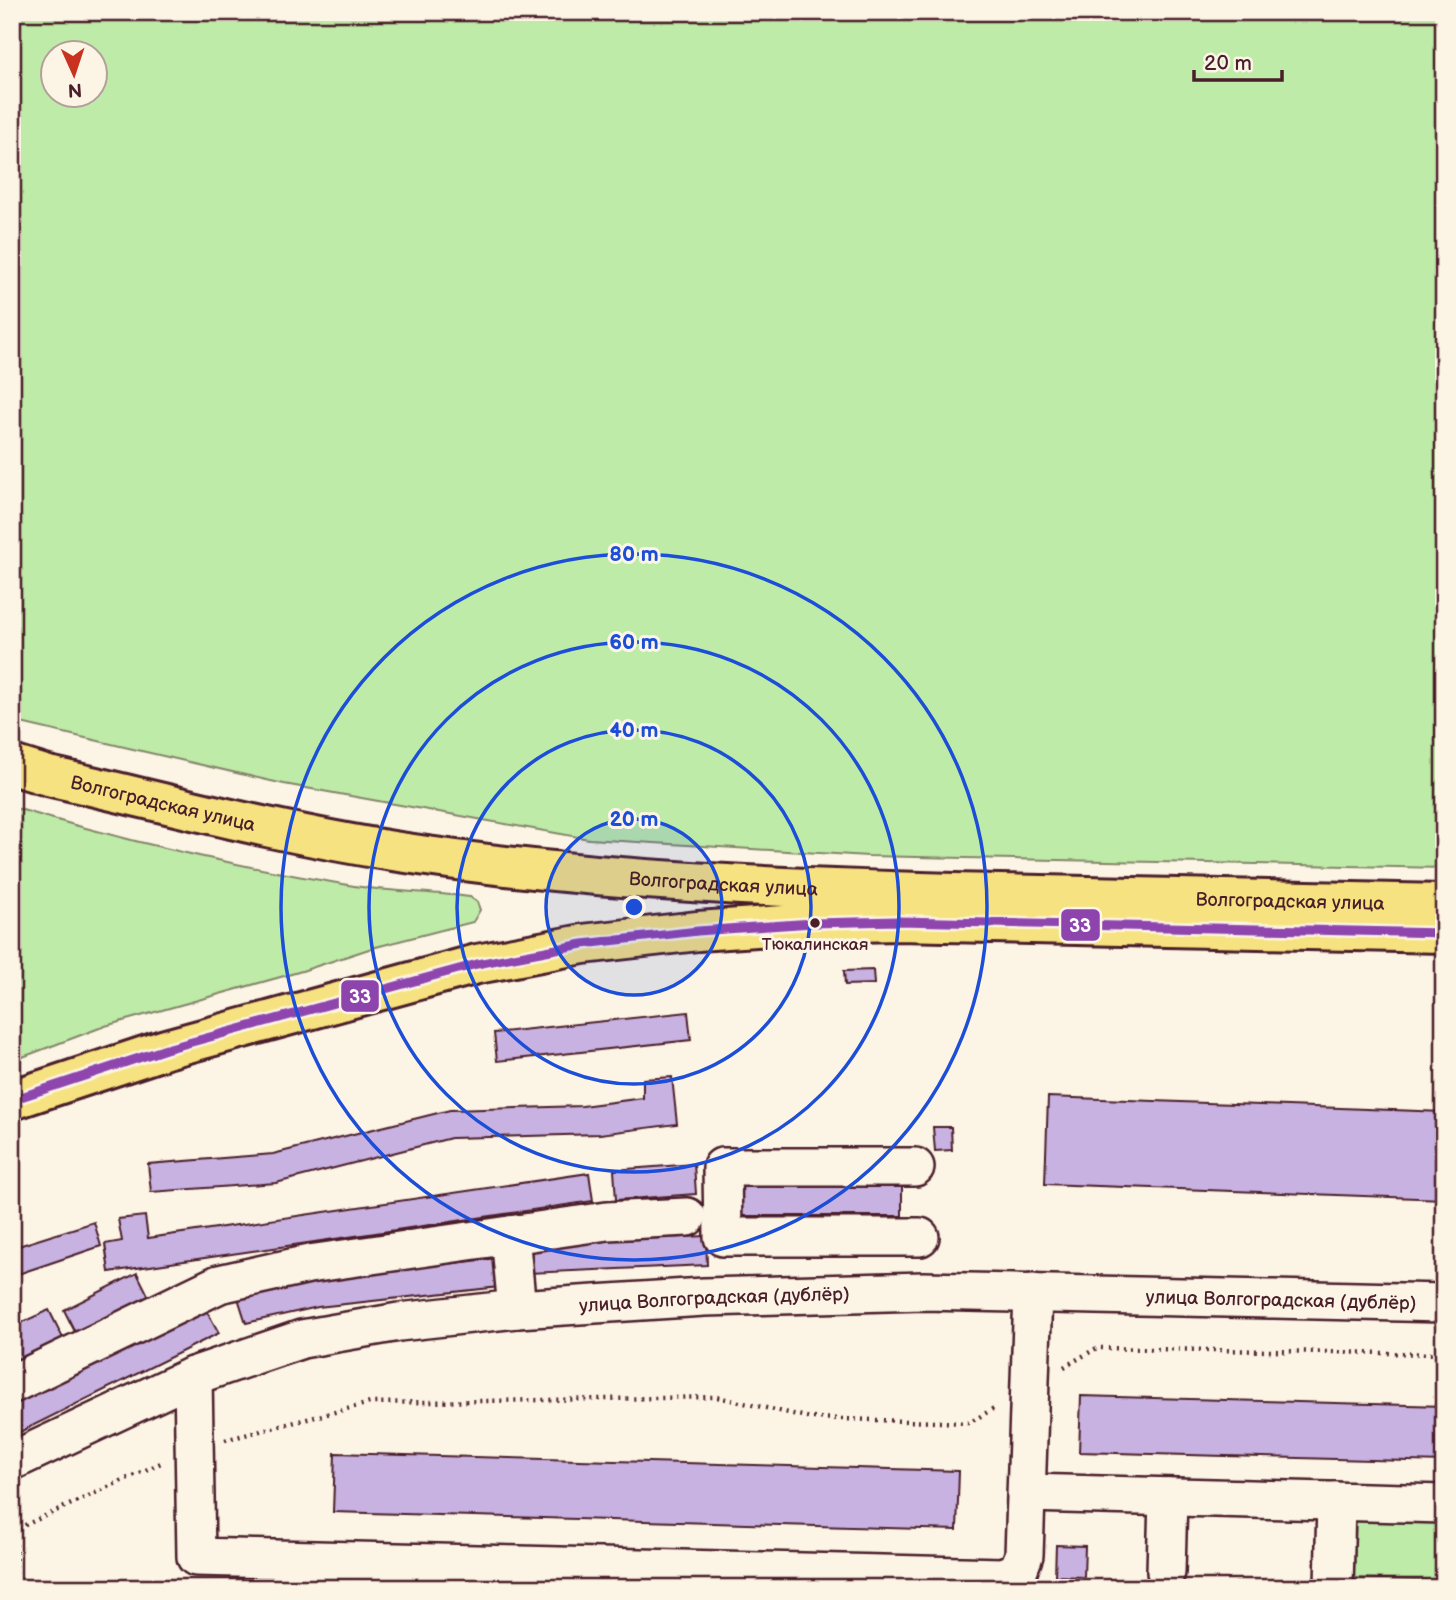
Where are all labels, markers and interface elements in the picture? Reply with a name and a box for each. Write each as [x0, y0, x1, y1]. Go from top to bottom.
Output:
north arrow [38, 38, 108, 108]
scale bar [1194, 38, 1281, 82]
text: 20 m [1204, 51, 1252, 76]
text: N [67, 78, 83, 101]
text: 80 m [609, 542, 659, 567]
text: 60 m [609, 630, 659, 655]
text: 40 m [609, 718, 659, 743]
street label: Волгоградская улица [68, 772, 258, 837]
text: 20 m [610, 807, 658, 832]
street label: Волгоградская улица [628, 868, 818, 901]
street label: Волгоградская улица [1195, 888, 1385, 916]
centre of rings [622, 895, 646, 919]
line badge: 33 [1060, 908, 1101, 942]
text: 33 [1069, 915, 1091, 938]
marker: Тюкалинская [808, 916, 822, 930]
place label: Тюкалинская [762, 935, 868, 955]
line badge: 33 [340, 979, 380, 1013]
text: 33 [349, 986, 371, 1009]
street label: улица Волгоградская (дублёр) [579, 1283, 850, 1318]
street label: улица Волгоградская (дублёр) [1145, 1286, 1417, 1315]

